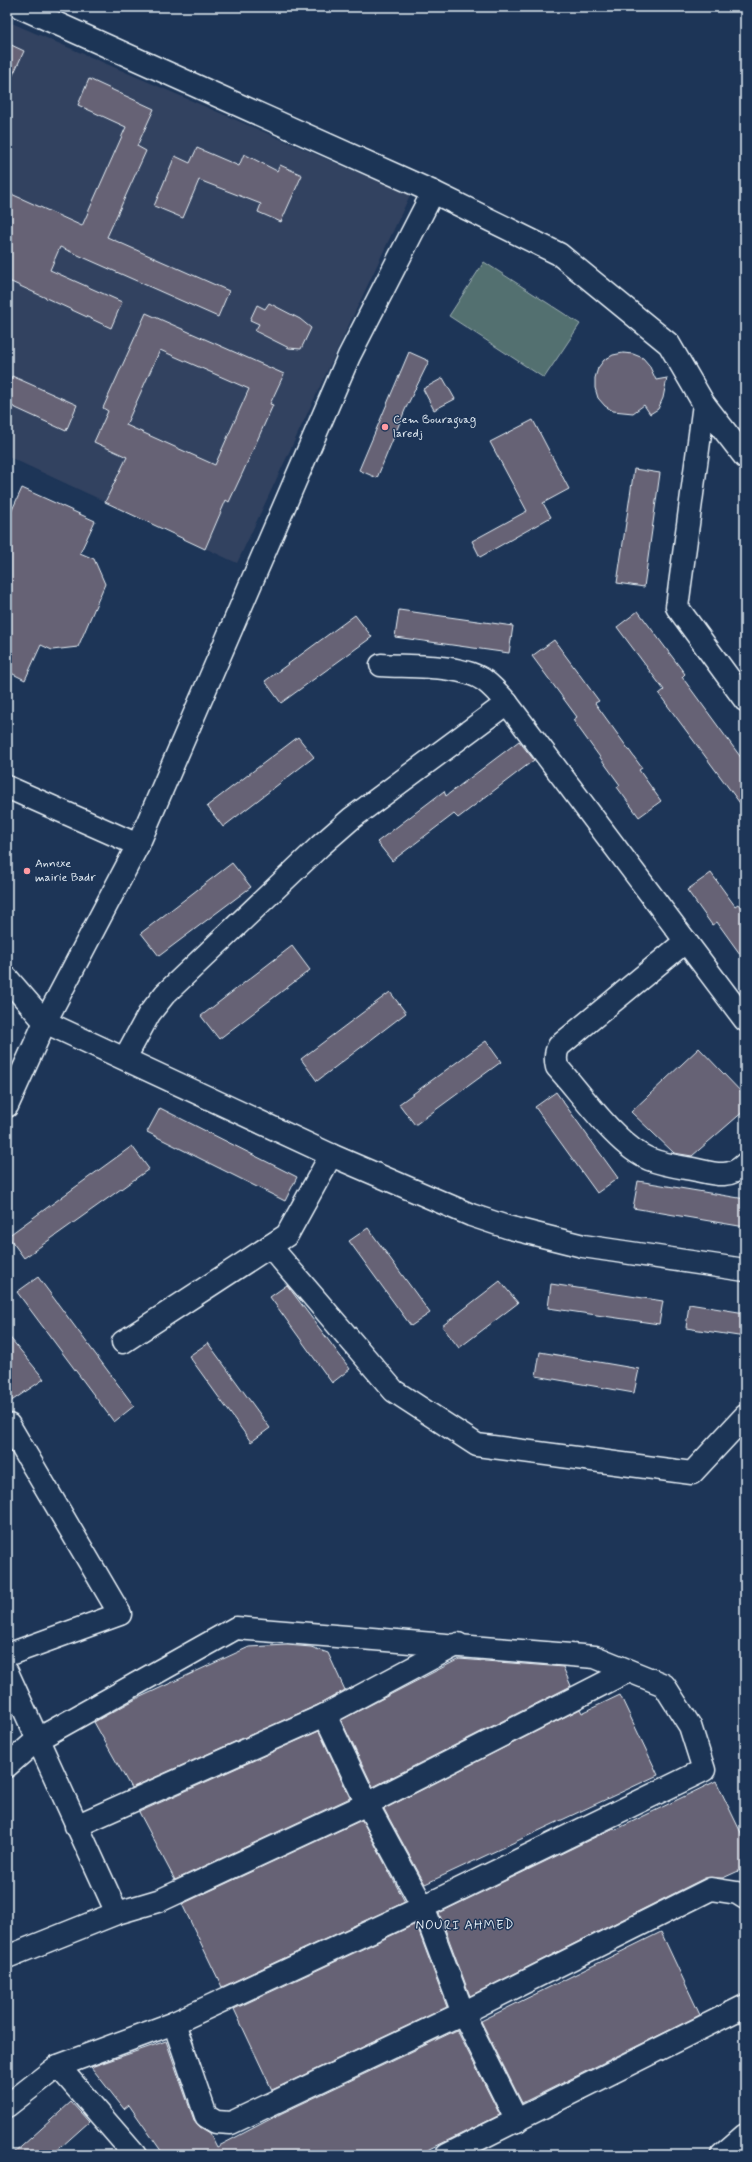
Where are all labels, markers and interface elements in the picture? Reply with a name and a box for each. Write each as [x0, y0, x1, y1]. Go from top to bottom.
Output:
place label: Cem Bouraguag laredj [393, 412, 476, 442]
marker: Cem Bouraguag laredj [380, 422, 390, 432]
place label: Annexe mairie Badr [35, 856, 96, 886]
marker: Annexe mairie Badr [22, 866, 32, 876]
district label: NOURI AHMED [415, 1917, 515, 1934]

